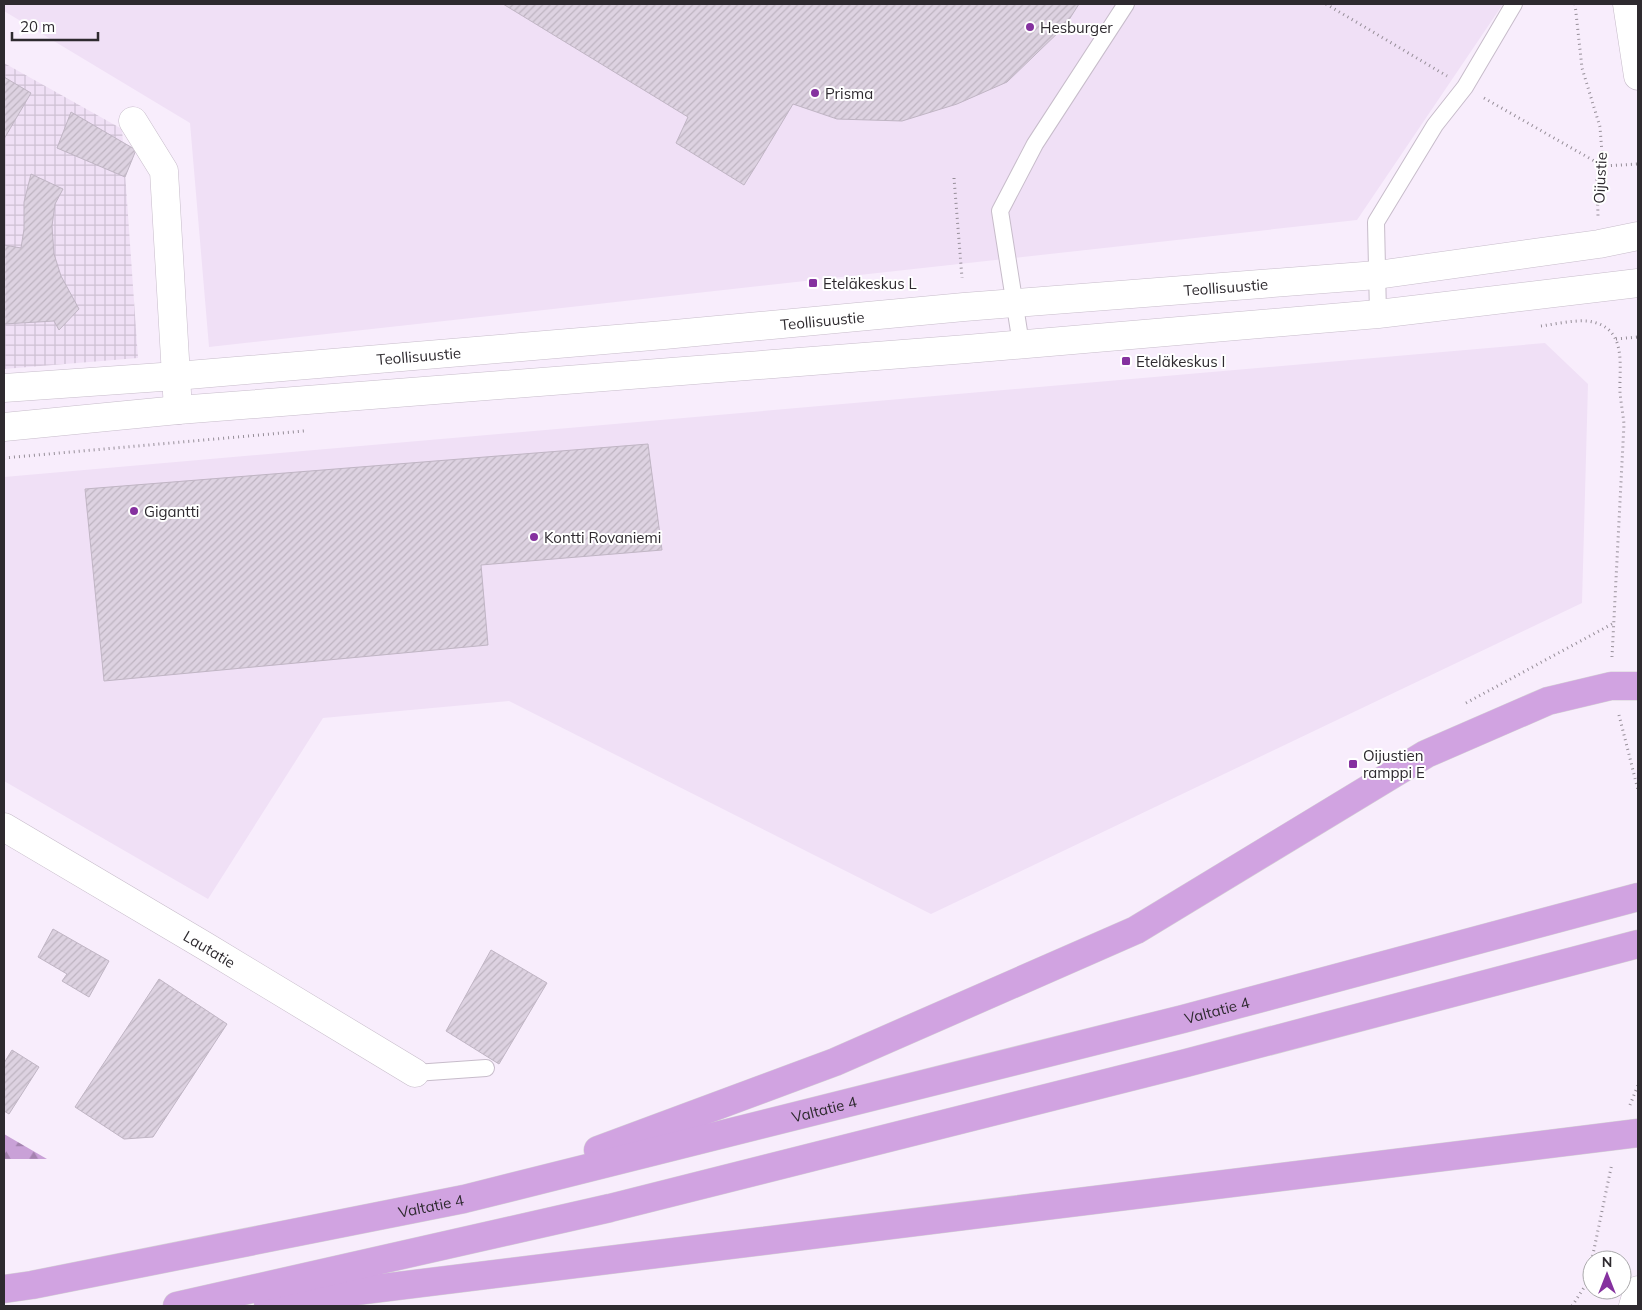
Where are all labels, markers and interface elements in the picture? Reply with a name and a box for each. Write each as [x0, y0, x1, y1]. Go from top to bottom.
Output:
scale bar [12, 10, 99, 42]
text: 20 m [20, 17, 55, 36]
place label: Hesburger [1040, 18, 1113, 37]
marker: Hesburger [1024, 21, 1036, 33]
place label: Prisma [825, 84, 873, 103]
marker: Prisma [809, 87, 821, 99]
street label: Oijustie [1589, 152, 1611, 204]
place label: Eteläkeskus L [823, 274, 917, 293]
street label: Teollisuustie [1183, 274, 1269, 299]
marker: Eteläkeskus L [807, 277, 819, 289]
street label: Teollisuustie [779, 307, 865, 334]
street label: Teollisuustie [376, 343, 462, 369]
place label: Eteläkeskus I [1136, 352, 1225, 371]
marker: Eteläkeskus I [1120, 355, 1132, 367]
place label: Gigantti [144, 502, 199, 521]
marker: Gigantti [128, 505, 140, 517]
place label: Kontti Rovaniemi [544, 528, 661, 547]
marker: Kontti Rovaniemi [528, 531, 540, 543]
place label: Oijustien ramppi E [1363, 746, 1425, 782]
marker: Oijustien ramppi E [1347, 758, 1359, 770]
street label: Lautatie [180, 926, 239, 972]
street label: Valtatie 4 [1182, 992, 1251, 1028]
street label: Valtatie 4 [790, 1092, 859, 1126]
street label: Valtatie 4 [396, 1190, 465, 1221]
north arrow [1582, 1250, 1632, 1300]
text: N [1602, 1253, 1612, 1271]

